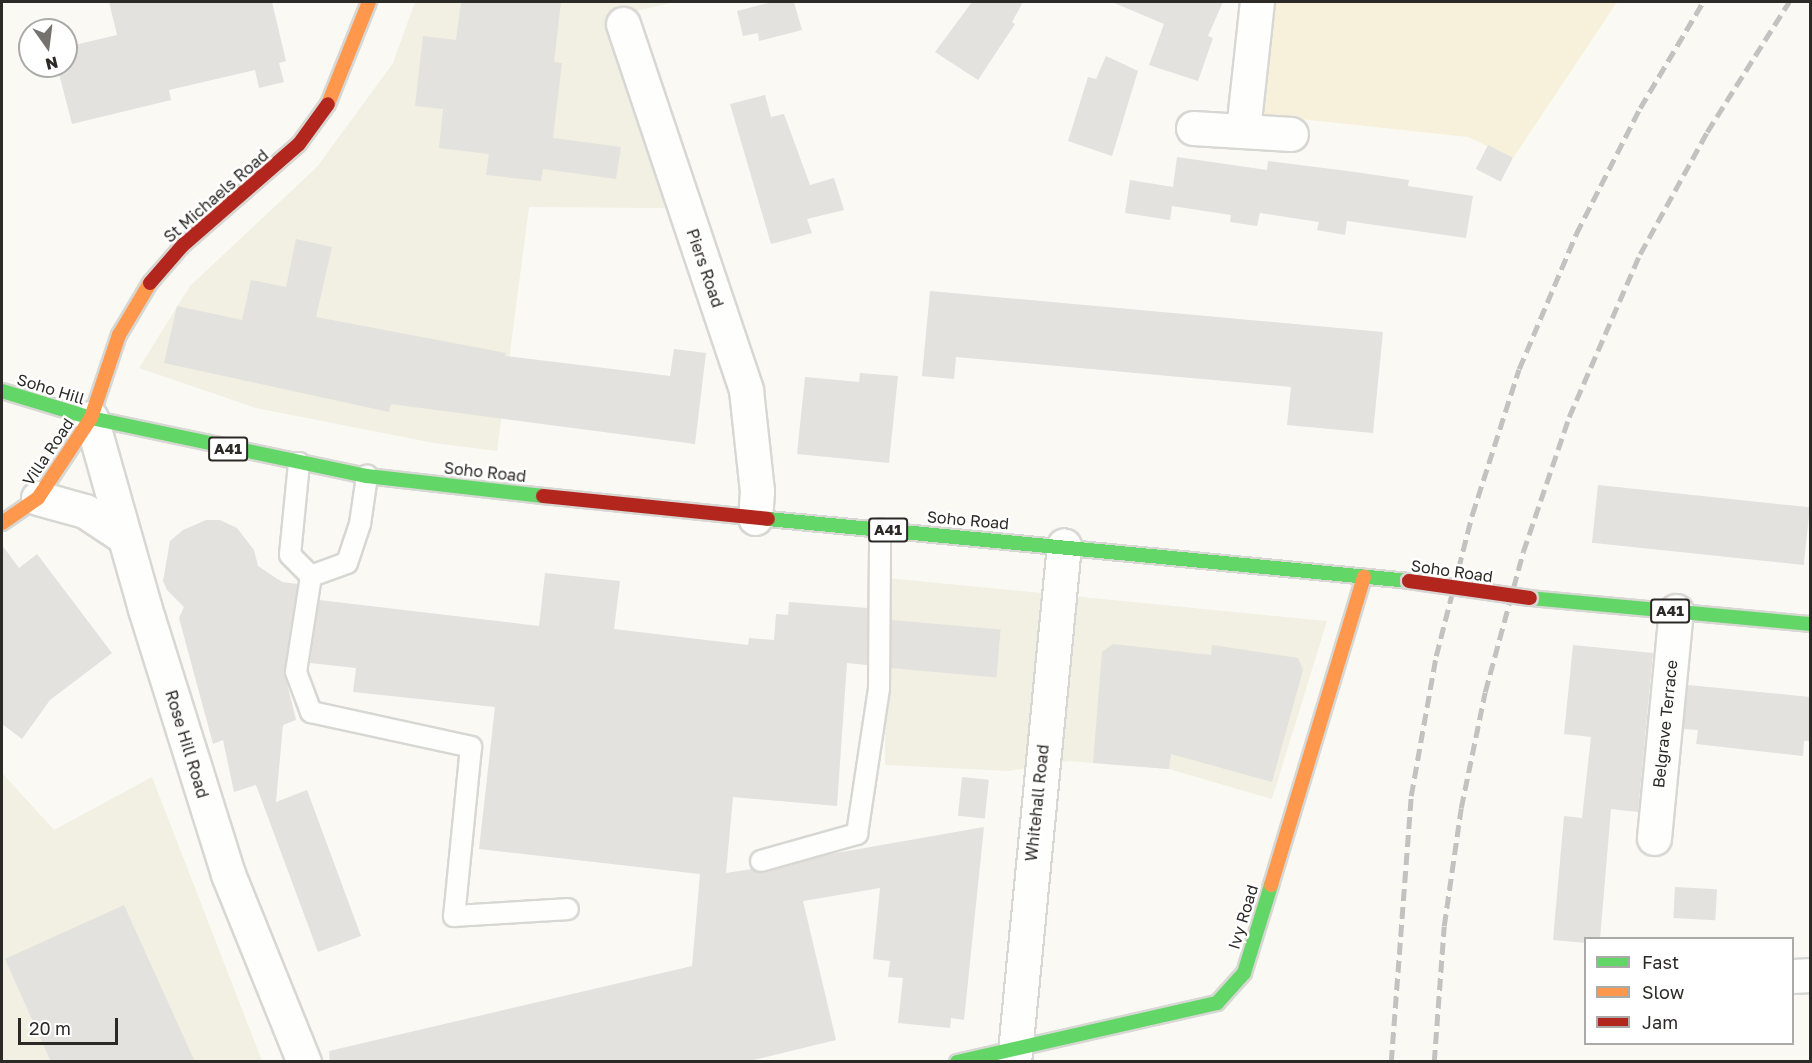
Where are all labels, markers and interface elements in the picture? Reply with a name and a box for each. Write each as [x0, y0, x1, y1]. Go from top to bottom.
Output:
north arrow [18, 18, 78, 78]
text: N [44, 52, 60, 75]
street label: St Michaels Road [160, 145, 272, 247]
street label: Piers Road [683, 226, 727, 310]
street label: Soho Hill [15, 370, 87, 408]
street label: Villa Road [18, 415, 78, 489]
road number: A41 [207, 437, 249, 461]
street label: Soho Road [443, 458, 527, 486]
street label: Soho Road [926, 507, 1010, 533]
road number: A41 [867, 518, 909, 542]
street label: Soho Road [1410, 556, 1494, 586]
road number: A41 [1649, 599, 1691, 623]
street label: Belgrave Terrace [1649, 659, 1681, 789]
street label: Rose Hill Road [161, 688, 213, 800]
street label: Whitehall Road [1021, 744, 1053, 862]
street label: Ivy Road [1224, 882, 1262, 952]
legend [1584, 937, 1794, 1045]
text: Fast [1642, 951, 1679, 973]
text: Slow [1642, 981, 1684, 1003]
scale bar [21, 1006, 122, 1044]
text: Jam [1642, 1011, 1678, 1033]
text: 20 m [29, 1017, 71, 1039]

